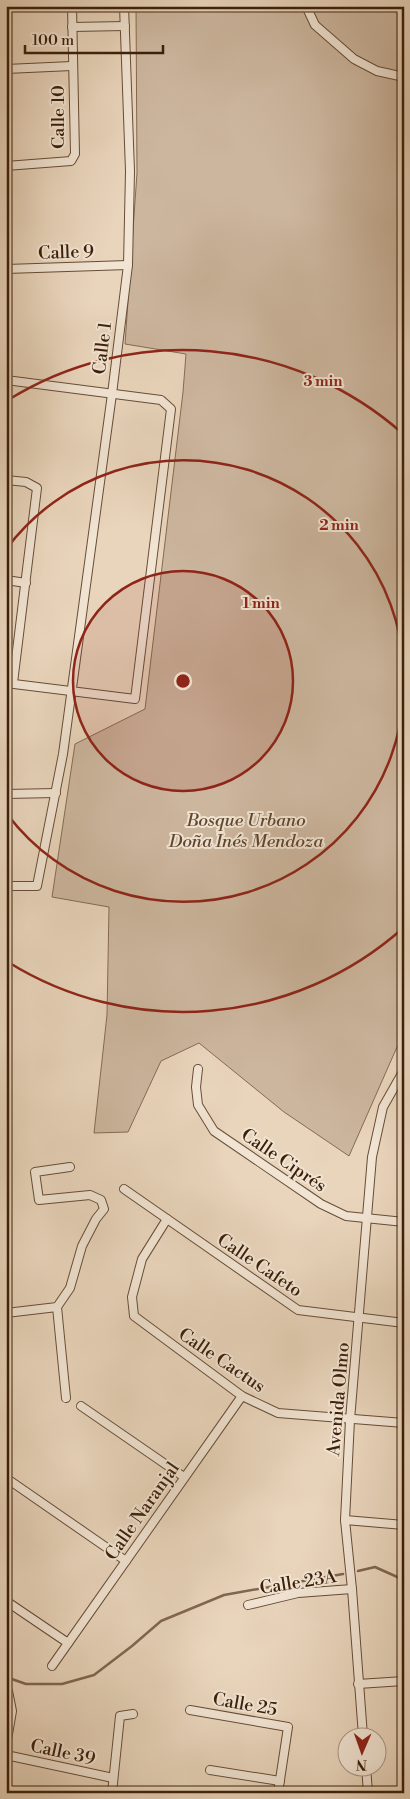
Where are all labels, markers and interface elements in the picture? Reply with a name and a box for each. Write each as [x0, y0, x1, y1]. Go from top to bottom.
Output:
scale bar [25, 22, 162, 54]
text: 100 m [32, 31, 74, 50]
street label: Calle 10 [47, 85, 70, 149]
street label: Calle 9 [38, 240, 94, 265]
street label: Calle 1 [88, 320, 117, 376]
text: 3 min [303, 372, 343, 391]
text: 2 min [319, 516, 359, 535]
text: 1 min [242, 594, 280, 613]
centre of rings [174, 672, 192, 690]
park label: Bosque Urbano Doña Inés Mendoza [168, 809, 324, 853]
street label: Calle Ciprés [237, 1123, 331, 1197]
street label: Calle Cafeto [213, 1229, 307, 1302]
street label: Calle Cactus [174, 1323, 270, 1398]
street label: Avenida Olmo [322, 1341, 355, 1458]
street label: Calle Naranjal [100, 1457, 185, 1565]
street label: Calle 23A [258, 1565, 339, 1600]
street label: Calle 25 [211, 1688, 279, 1721]
north arrow [338, 1726, 388, 1776]
street label: Calle 39 [28, 1734, 98, 1771]
text: N [356, 1755, 367, 1773]

